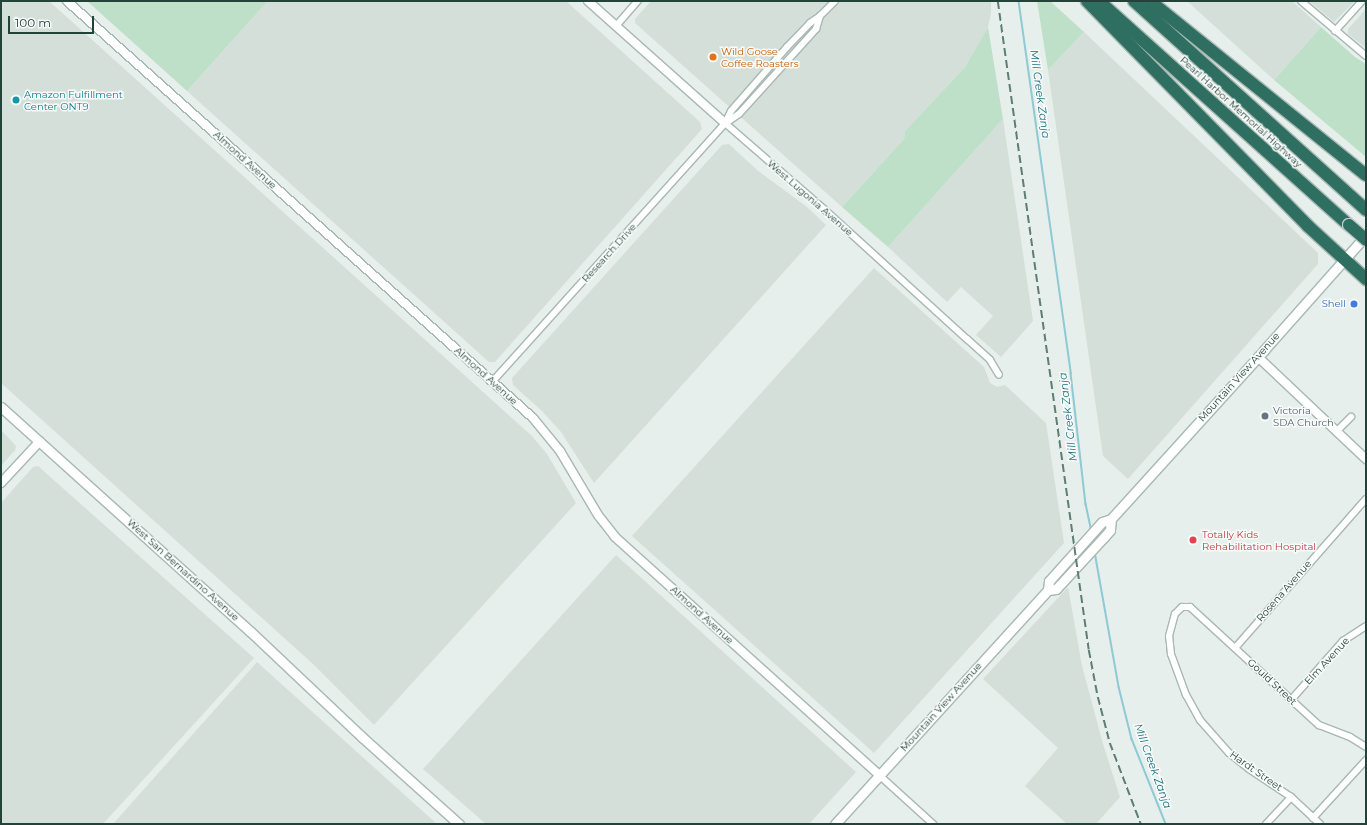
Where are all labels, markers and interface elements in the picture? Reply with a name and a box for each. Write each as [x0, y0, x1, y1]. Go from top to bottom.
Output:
scale bar [10, 8, 96, 34]
text: 100 m [15, 15, 51, 30]
place label: Wild Goose Coffee Roasters [721, 45, 799, 68]
water label: Mill Creek Zanja [1027, 49, 1053, 139]
marker: Wild Goose Coffee Roasters [708, 52, 718, 62]
street label: Pearl Harbor Memorial Highway [1178, 54, 1304, 170]
place label: Amazon Fulfillment Center ONT9 [24, 88, 123, 112]
marker: Amazon Fulfillment Center ONT9 [11, 95, 21, 105]
street label: Almond Avenue [211, 129, 279, 191]
street label: West Lugonia Avenue [765, 158, 855, 238]
street label: Research Drive [579, 221, 639, 285]
place label: Shell [1322, 298, 1346, 310]
marker: Shell [1349, 299, 1359, 309]
street label: Mountain View Avenue [1196, 330, 1282, 424]
street label: Almond Avenue [452, 345, 520, 407]
water label: Mill Creek Zanja [1056, 372, 1080, 462]
place label: Victoria SDA Church [1273, 404, 1334, 428]
marker: Victoria SDA Church [1260, 411, 1270, 421]
street label: West San Bernardino Avenue [125, 517, 241, 623]
place label: Totally Kids Rehabilitation Hospital [1202, 528, 1316, 552]
marker: Totally Kids Rehabilitation Hospital [1187, 534, 1199, 546]
street label: Rosena Avenue [1254, 558, 1314, 624]
street label: Almond Avenue [668, 584, 736, 646]
street label: Elm Avenue [1302, 635, 1352, 687]
street label: Gould Street [1245, 656, 1299, 708]
street label: Mountain View Avenue [898, 660, 984, 754]
water label: Mill Creek Zanja [1131, 722, 1175, 810]
street label: Hardt Street [1227, 748, 1285, 794]

